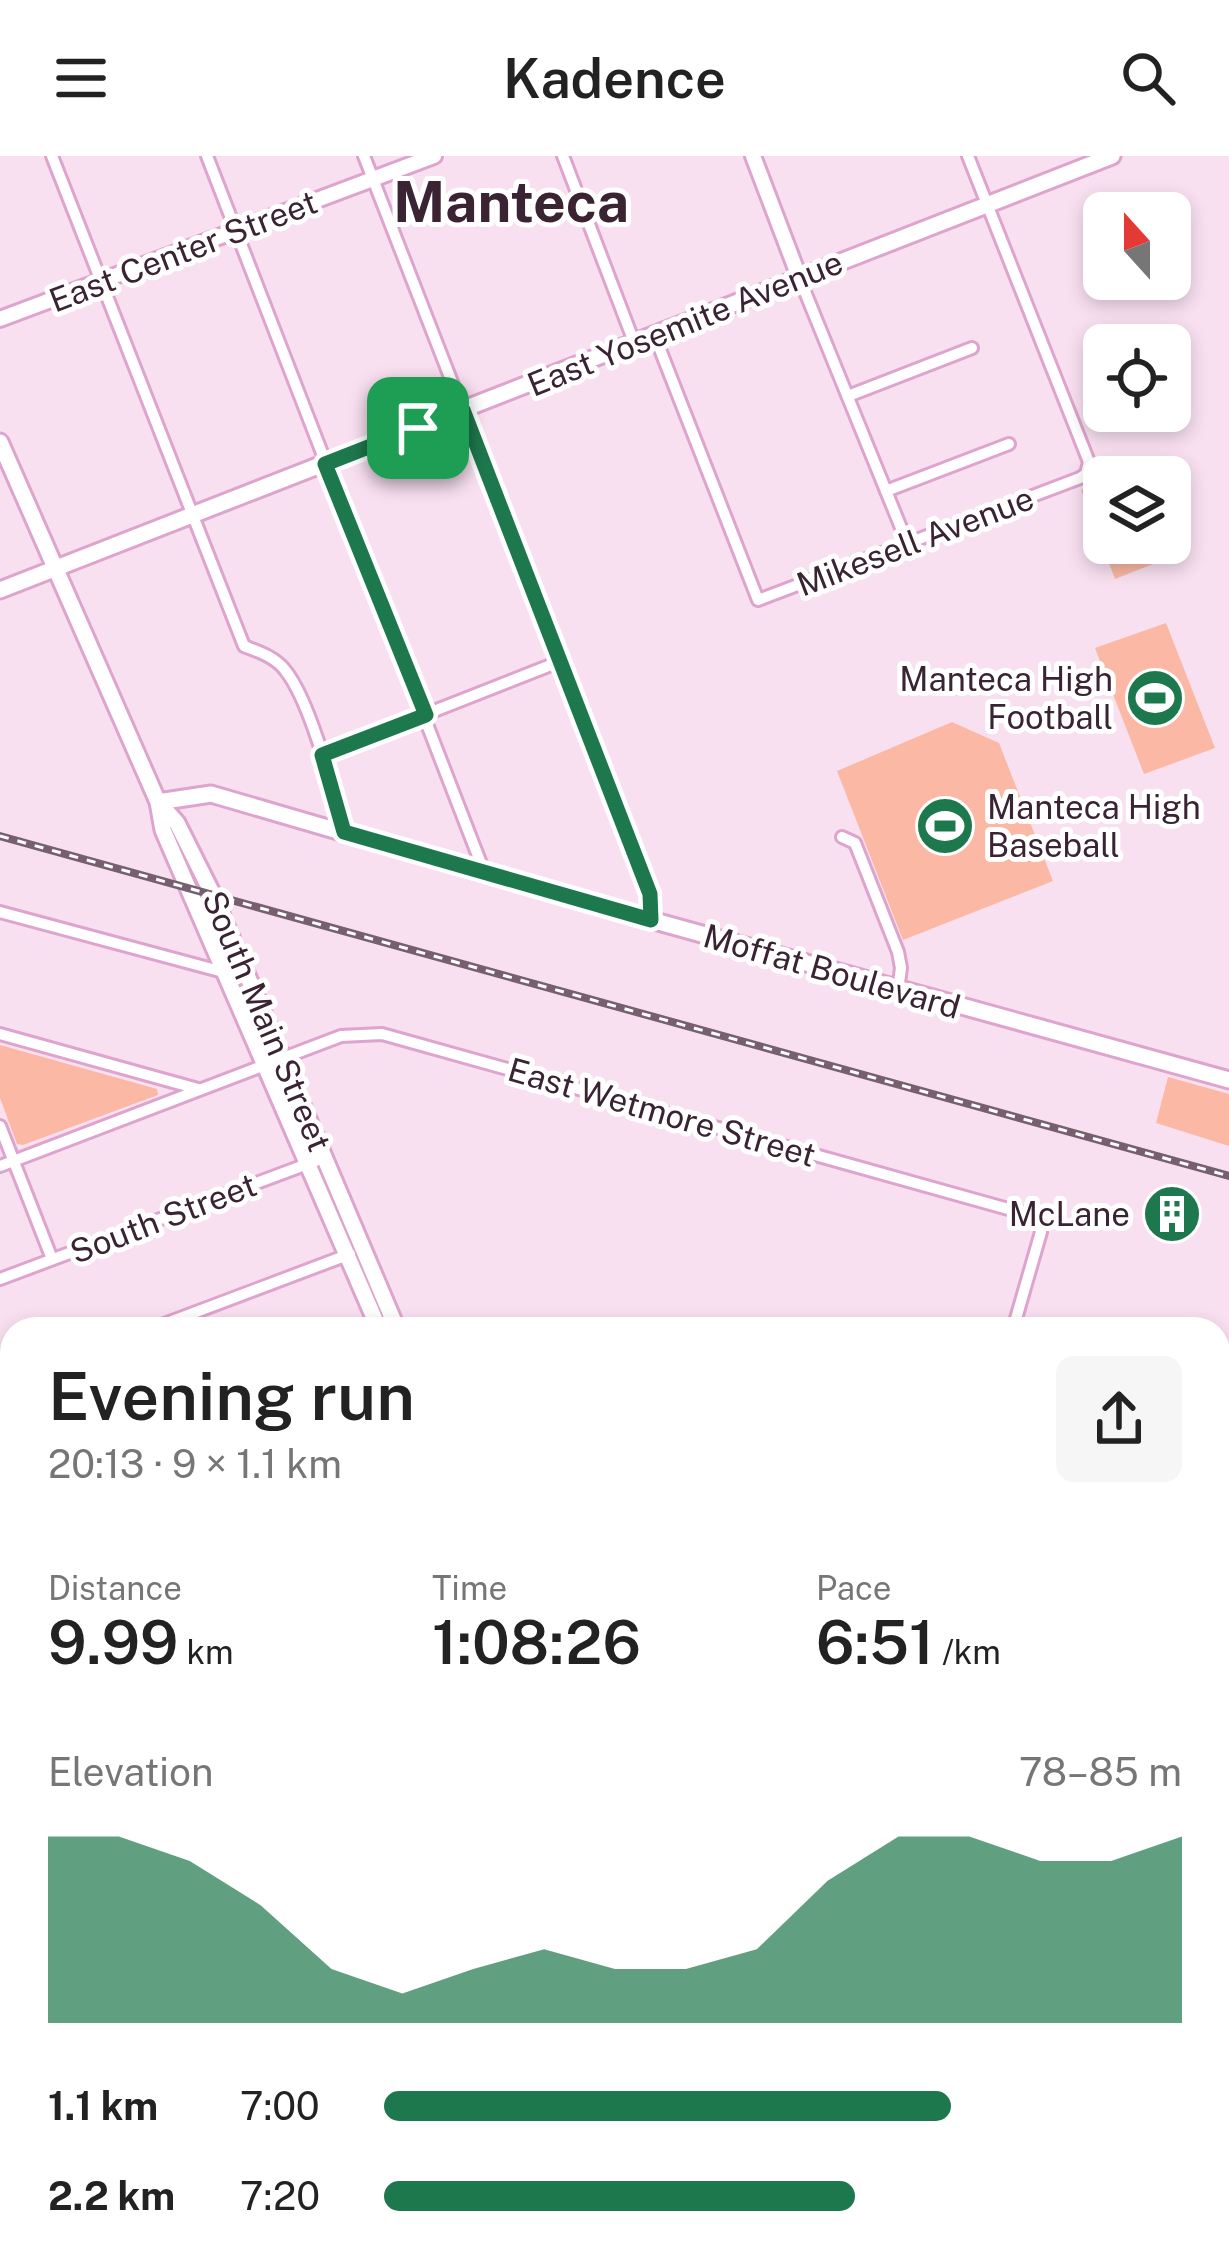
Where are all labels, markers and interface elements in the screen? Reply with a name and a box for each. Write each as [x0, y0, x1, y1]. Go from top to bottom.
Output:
icon: menu [48, 45, 114, 111]
icon: search [1115, 45, 1181, 111]
text: Kadence [503, 47, 726, 110]
district label: Manteca [393, 168, 629, 235]
street label: East Center Street [44, 182, 322, 320]
north arrow [1083, 192, 1191, 300]
map controls [1083, 192, 1191, 564]
street label: East Yosemite Avenue [522, 242, 848, 404]
button: locate [1083, 324, 1191, 432]
pin [367, 377, 469, 479]
icon: arrive [385, 395, 451, 461]
button: layers [1083, 456, 1191, 564]
street label: Mikesell Avenue [791, 478, 1039, 604]
place label: Manteca High Football [899, 660, 1113, 736]
sports icon: Manteca High Football [1124, 667, 1186, 729]
place label: Manteca High Baseball [987, 788, 1201, 864]
sports icon: Manteca High Baseball [914, 795, 976, 857]
street label: South Main Street [195, 885, 339, 1157]
street label: Moffat Boulevard [699, 916, 965, 1026]
street label: East Wetmore Street [504, 1050, 820, 1174]
street label: South Street [65, 1165, 261, 1271]
building icon: McLane [1141, 1183, 1203, 1245]
place label: McLane [1009, 1195, 1130, 1233]
button: share [1056, 1356, 1182, 1482]
text: Evening run [48, 1357, 415, 1435]
text: 20:13 · 9 × 1.1 km [48, 1441, 342, 1487]
text: Distance [48, 1569, 182, 1607]
text: Time [432, 1569, 507, 1607]
text: Pace [816, 1569, 891, 1607]
text: 9.99 [48, 1607, 178, 1678]
text: 1:08:26 [432, 1607, 641, 1678]
text: 6:51 [816, 1607, 934, 1678]
text: km [178, 1633, 234, 1671]
text: /km [934, 1633, 1001, 1671]
text: Elevation [48, 1749, 214, 1795]
text: 78–85 m [1019, 1749, 1182, 1795]
text: 1.1 km [48, 2083, 158, 2129]
text: 7:00 [240, 2083, 320, 2129]
text: 2.2 km [48, 2173, 175, 2219]
text: 7:20 [240, 2173, 320, 2219]

